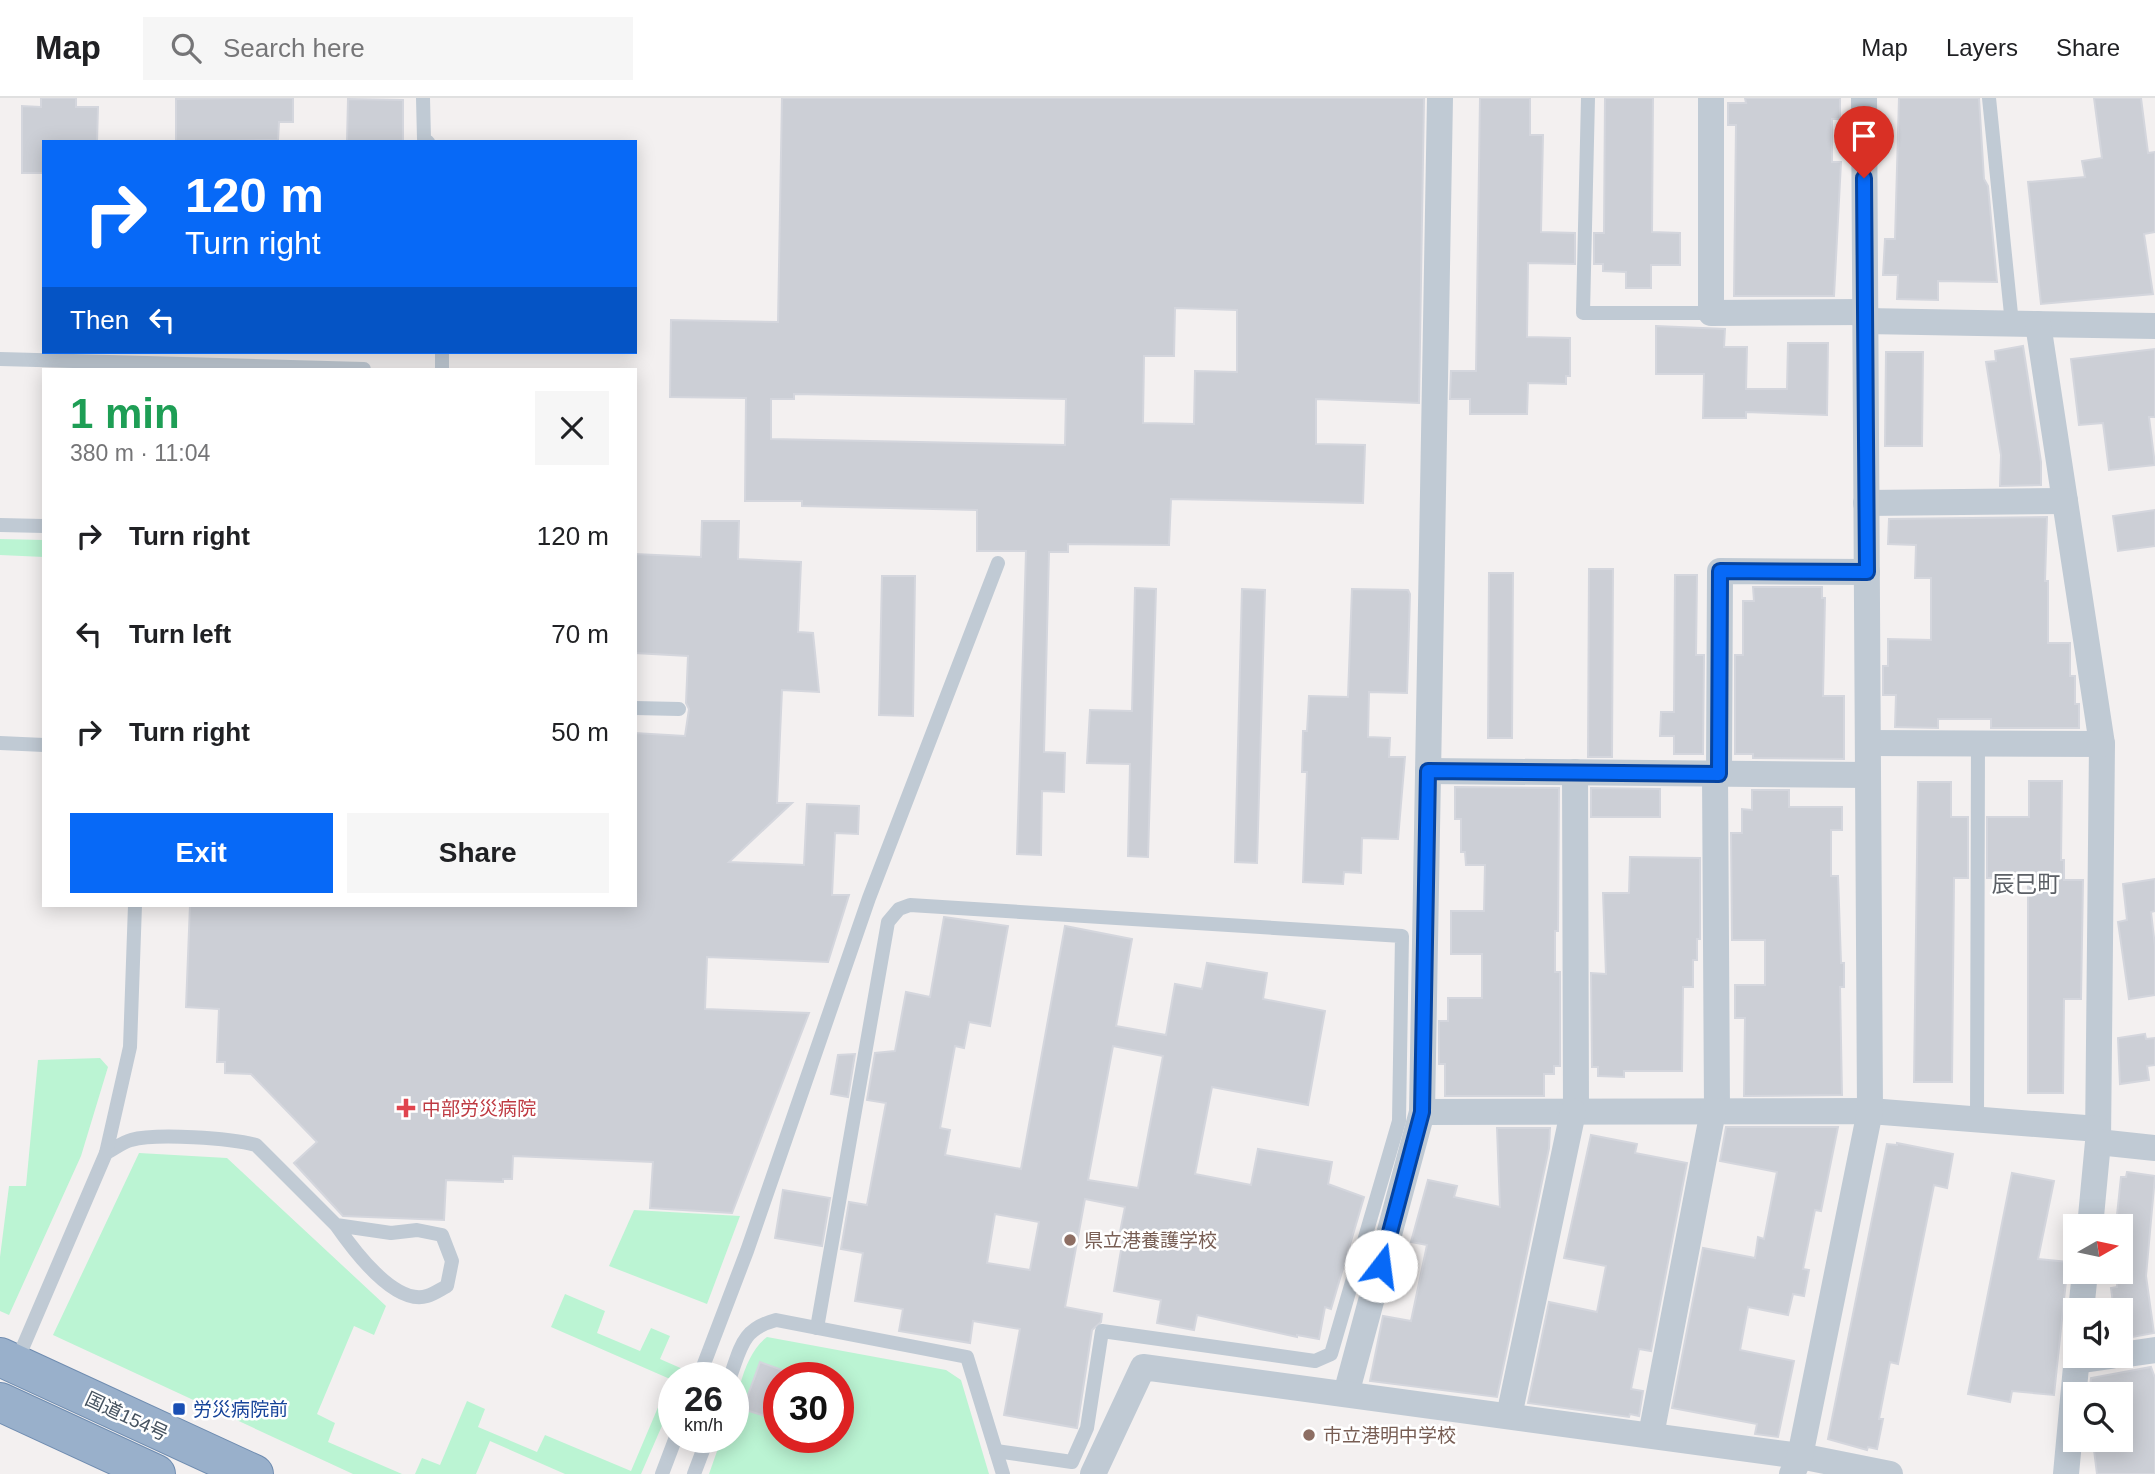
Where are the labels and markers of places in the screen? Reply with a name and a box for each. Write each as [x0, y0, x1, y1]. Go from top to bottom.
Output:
pin [1834, 106, 1894, 178]
marker: 中部労災病院 [396, 1098, 416, 1118]
place label: 中部労災病院 [422, 1098, 536, 1119]
place label: 県立港養護学校 [1084, 1230, 1217, 1251]
marker: 県立港養護学校 [1062, 1232, 1078, 1248]
place label: 労災病院前 [193, 1399, 288, 1420]
marker: 労災病院前 [171, 1401, 187, 1417]
place label: 市立港明中学校 [1323, 1425, 1456, 1446]
marker: 市立港明中学校 [1301, 1427, 1317, 1443]

